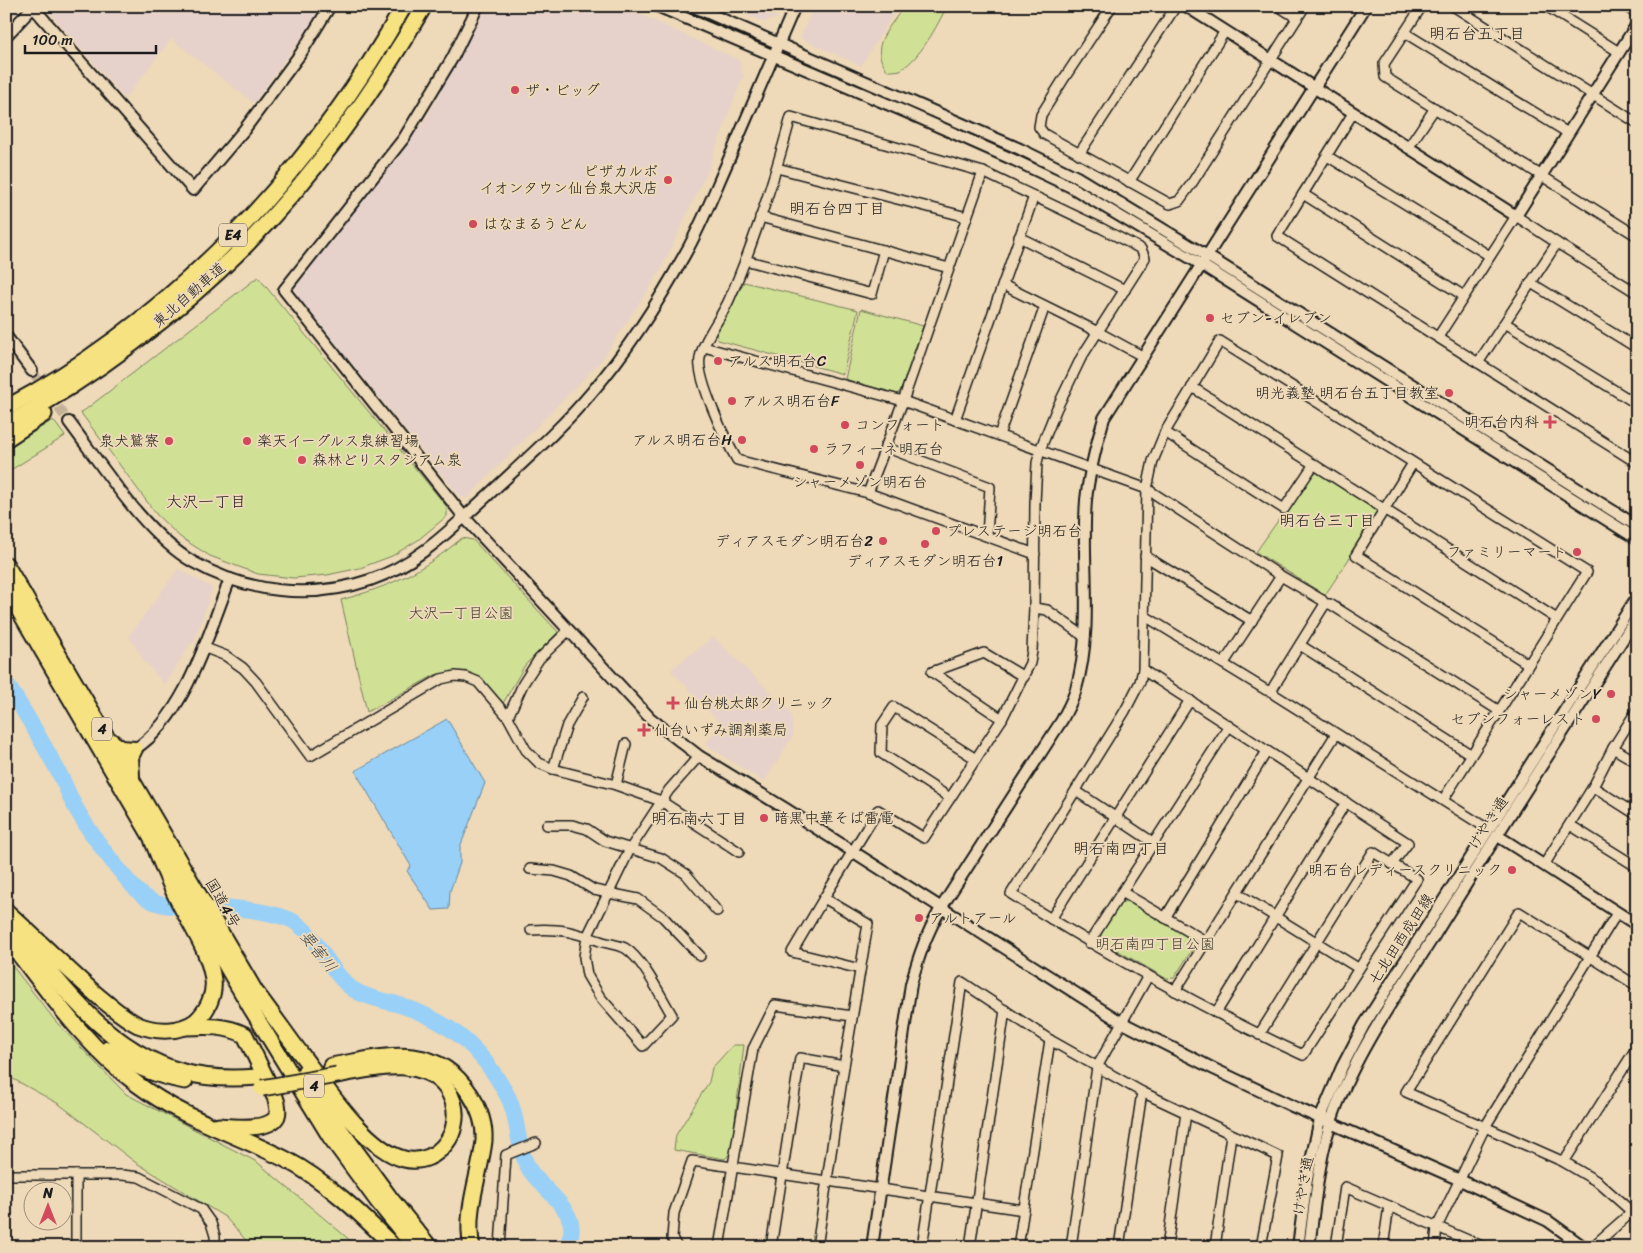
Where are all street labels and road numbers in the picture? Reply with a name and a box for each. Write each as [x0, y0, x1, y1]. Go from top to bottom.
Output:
road number: E4 [219, 224, 247, 246]
street label: 東北自動車道 [147, 256, 231, 334]
road number: 4 [92, 718, 112, 741]
street label: けやき通 [1461, 791, 1515, 855]
street label: 国道4号 [198, 873, 248, 933]
street label: 七北田西成田線 [1361, 888, 1441, 990]
road number: 4 [304, 1074, 324, 1098]
street label: けやき通 [1285, 1154, 1321, 1218]

